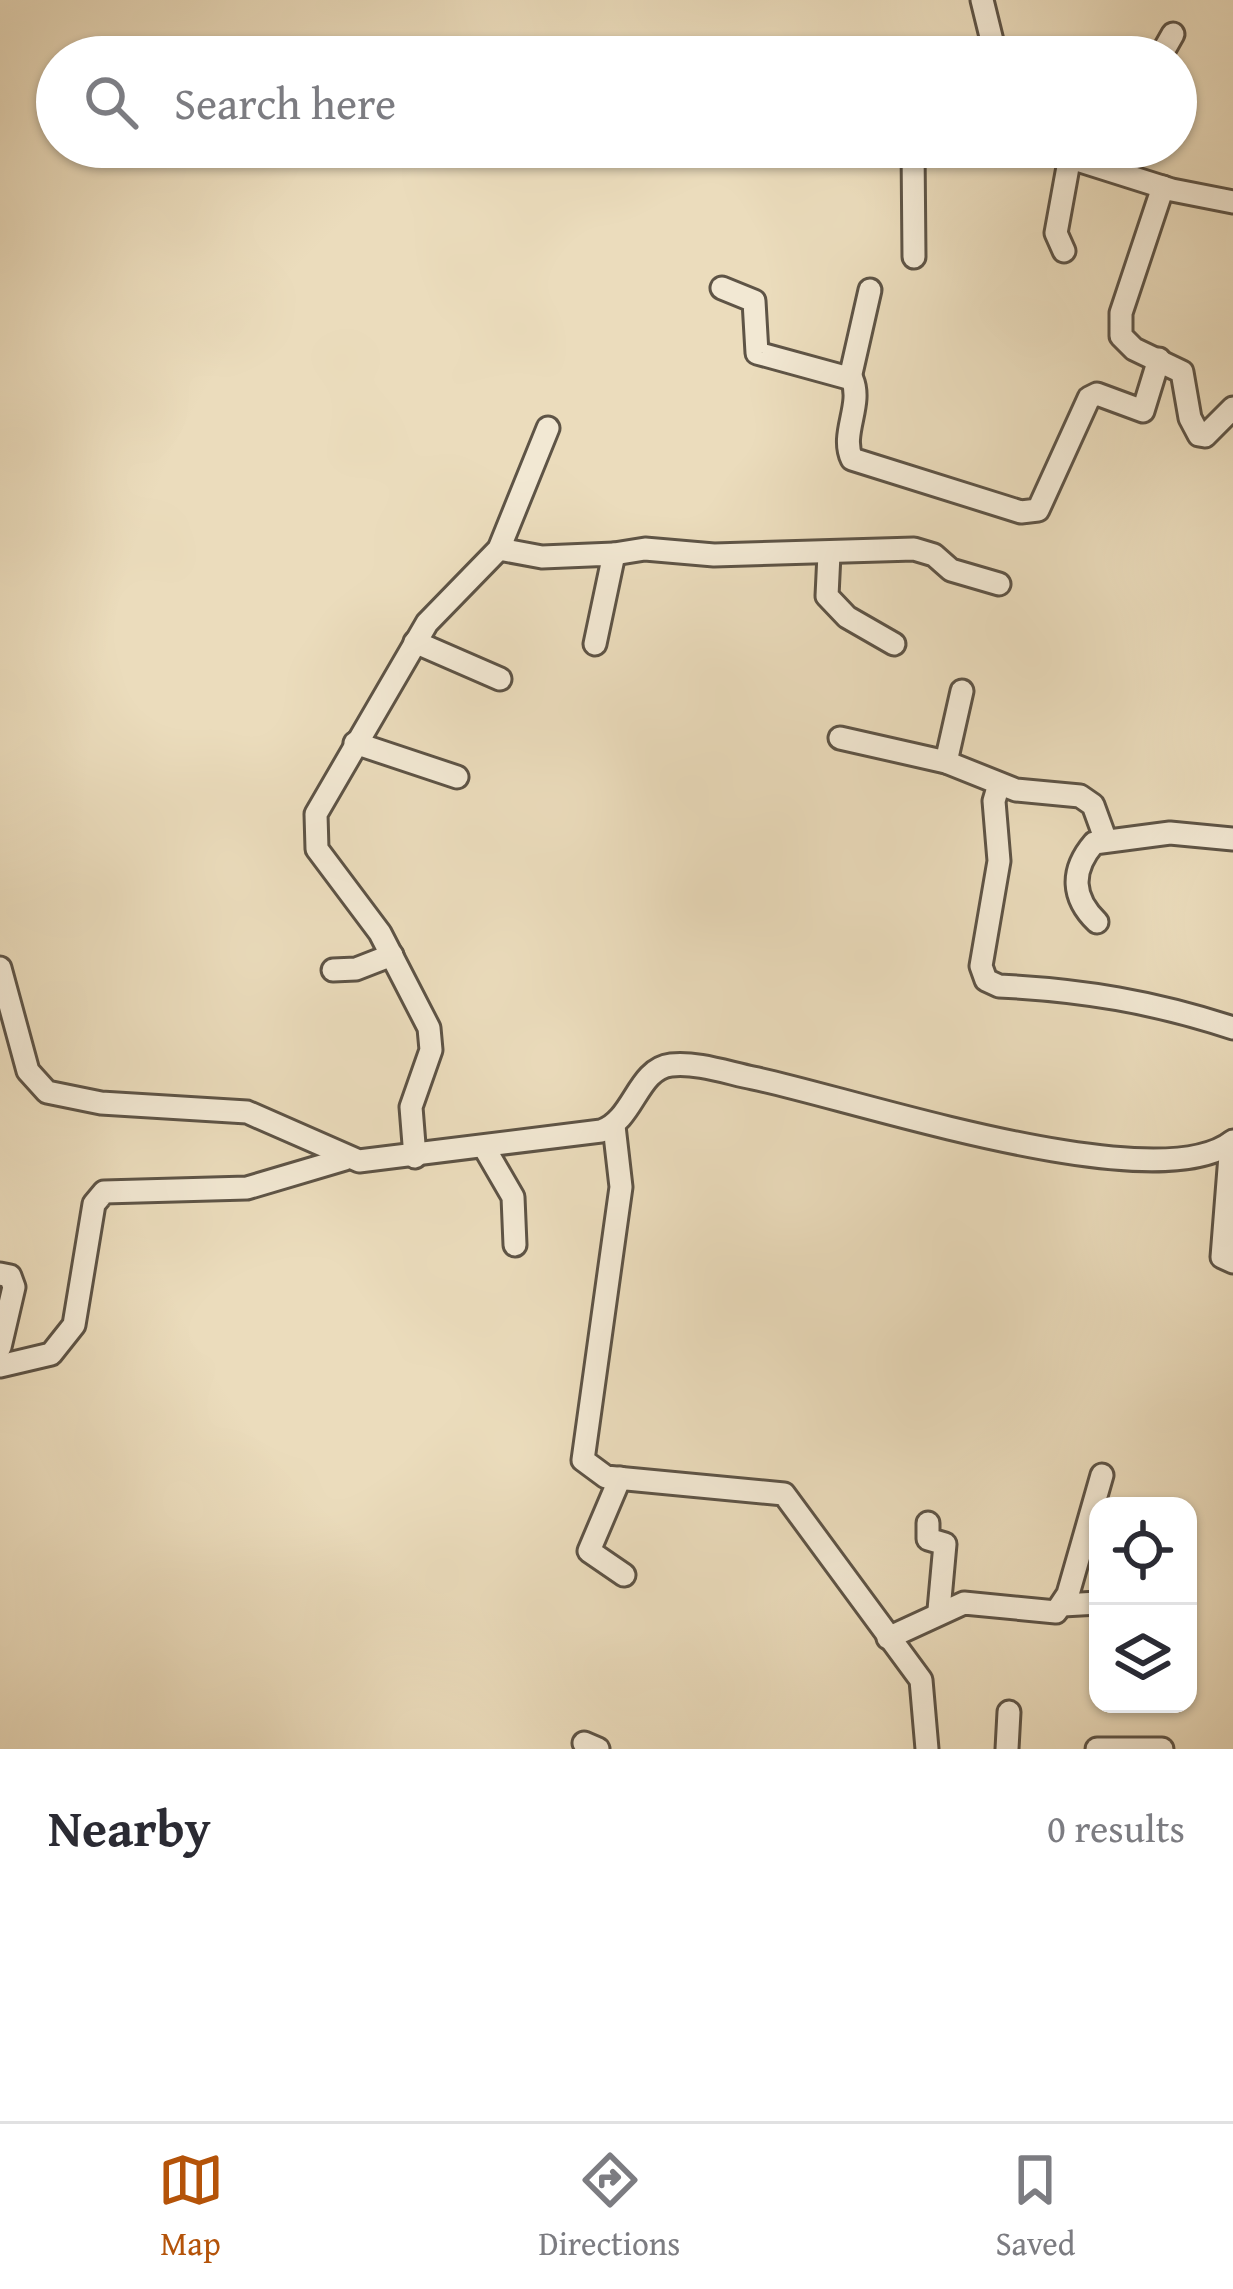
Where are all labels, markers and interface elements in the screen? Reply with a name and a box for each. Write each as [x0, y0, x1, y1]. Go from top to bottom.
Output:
search box [36, 36, 1197, 168]
icon: search [78, 69, 144, 135]
text: Search here [174, 70, 396, 135]
map controls [1089, 1497, 1197, 1713]
button: locate [1089, 1497, 1197, 1605]
button: layers [1089, 1605, 1197, 1713]
text: Nearby [48, 1790, 211, 1865]
text: 0 results [1047, 1799, 1185, 1856]
tab: Map [158, 2147, 224, 2267]
tab: Directions [539, 2147, 680, 2267]
tab: Saved [996, 2147, 1075, 2267]

